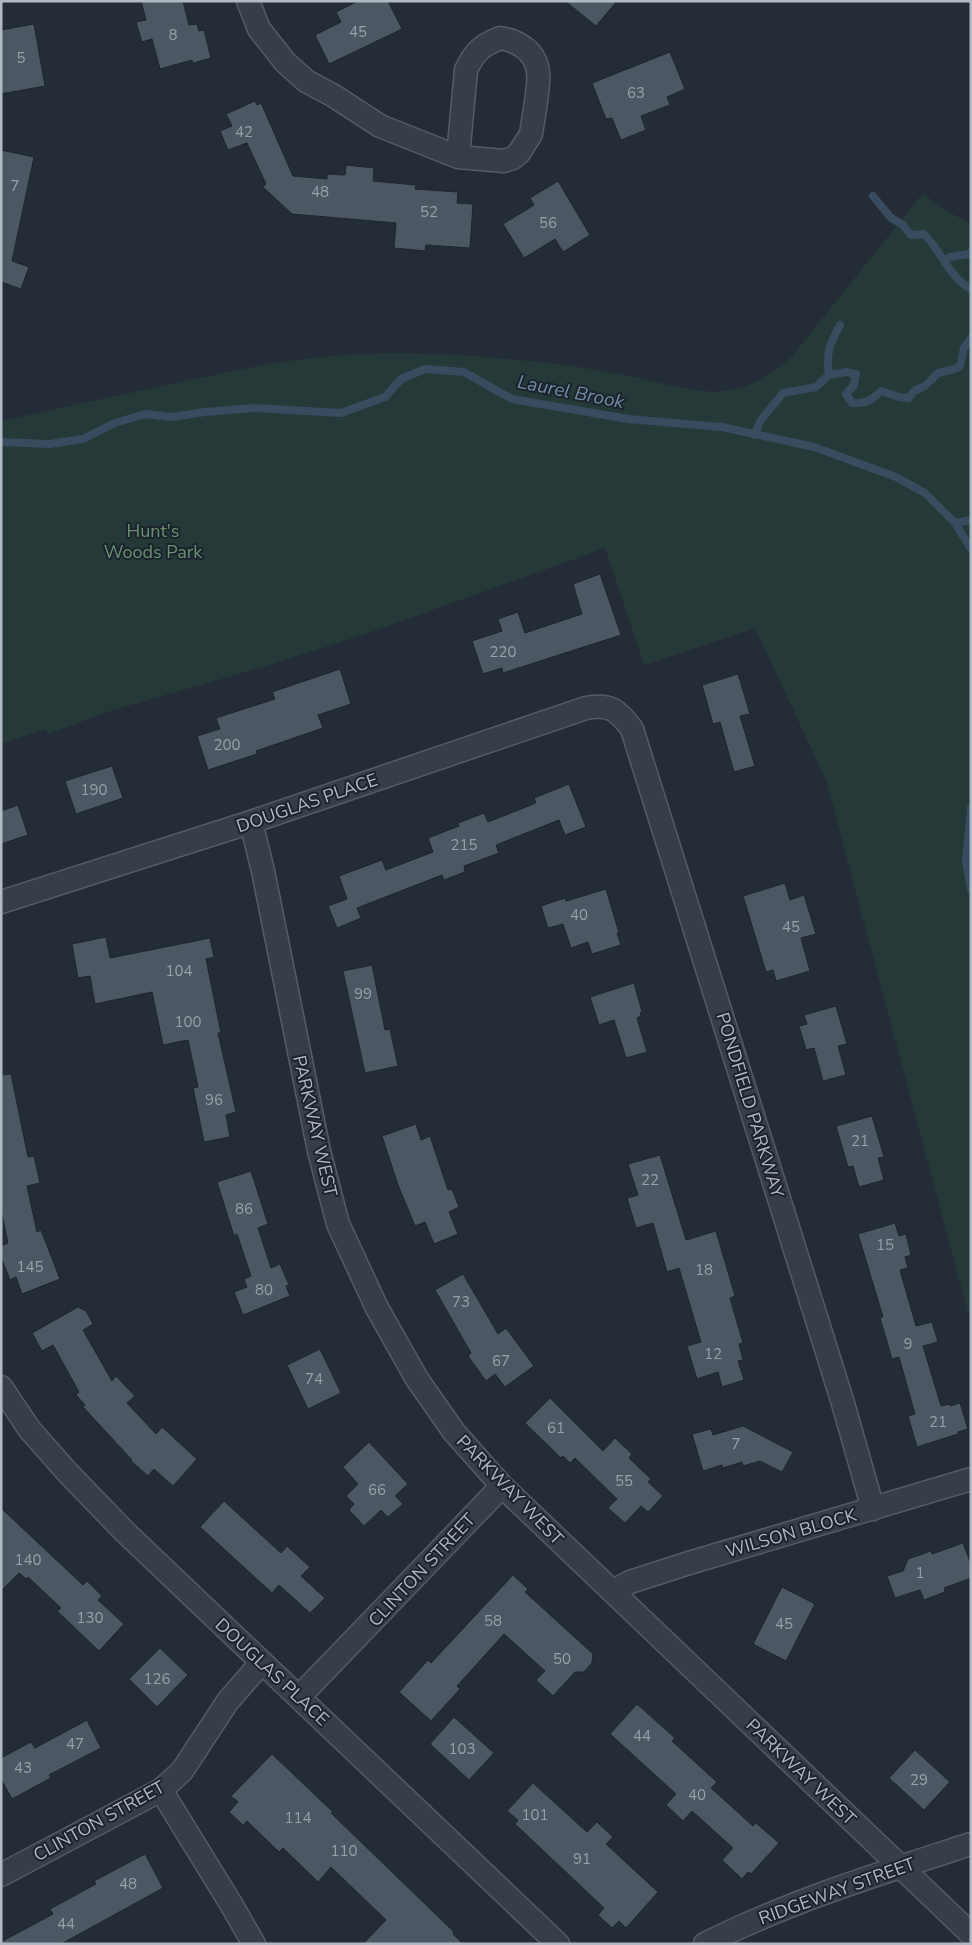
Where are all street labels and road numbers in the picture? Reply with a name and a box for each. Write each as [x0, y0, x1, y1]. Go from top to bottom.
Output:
street label: DOUGLAS PLACE [233, 768, 381, 838]
street label: PONDFIELD PARKWAY [710, 1010, 790, 1201]
street label: PARKWAY WEST [287, 1053, 343, 1199]
street label: PARKWAY WEST [451, 1430, 569, 1550]
street label: WILSON BLOCK [723, 1503, 860, 1563]
street label: CLINTON STREET [363, 1508, 481, 1632]
street label: DOUGLAS PLACE [210, 1613, 334, 1731]
street label: PARKWAY WEST [741, 1713, 861, 1831]
street label: CLINTON STREET [29, 1775, 169, 1867]
street label: RIDGEWAY STREET [755, 1851, 919, 1930]

